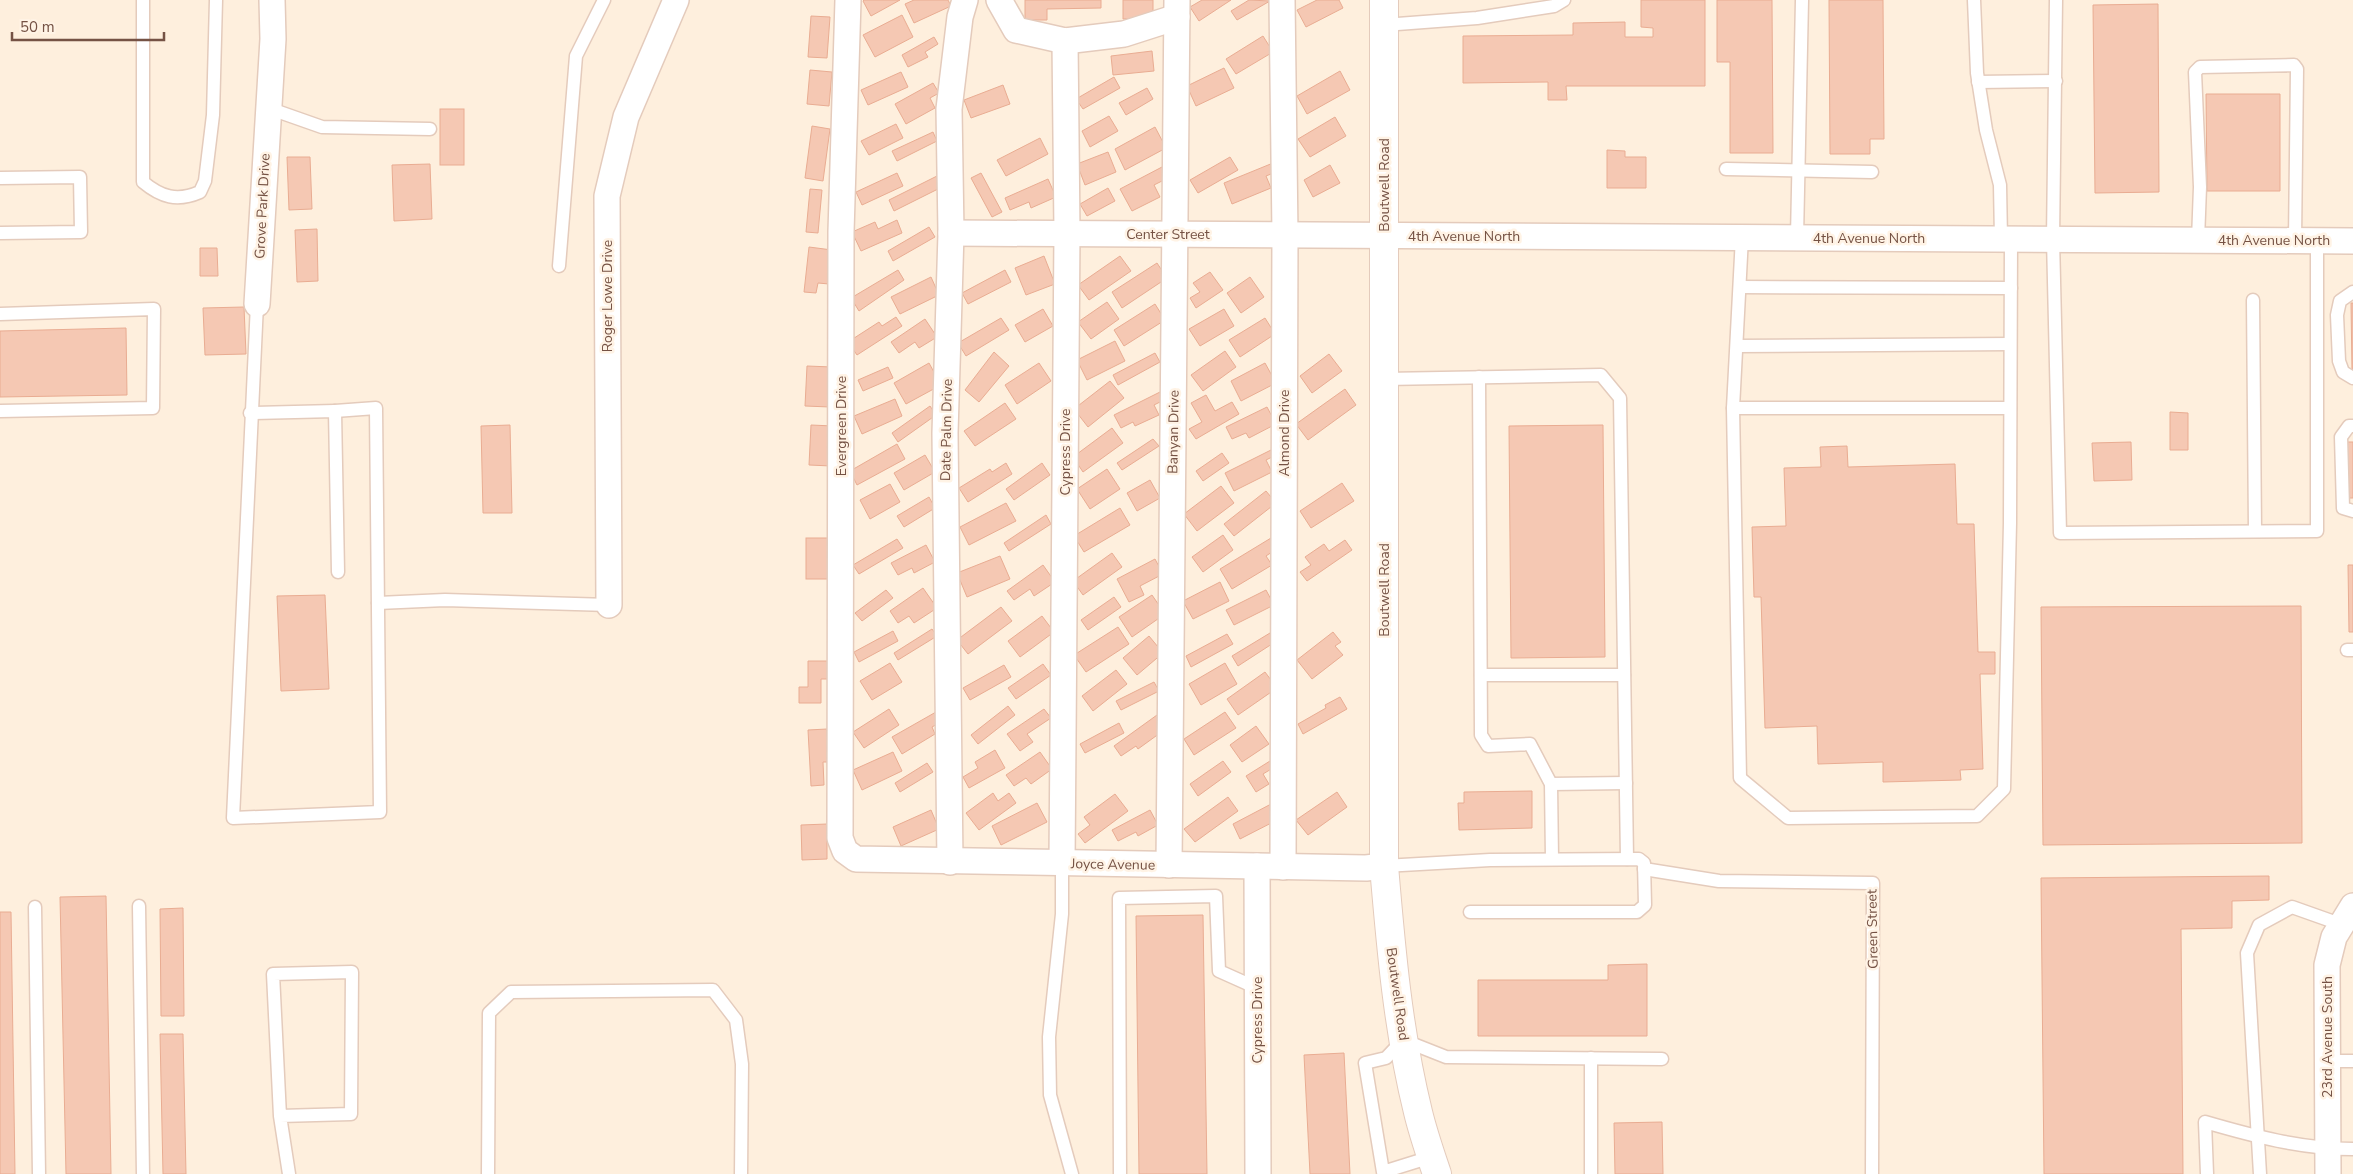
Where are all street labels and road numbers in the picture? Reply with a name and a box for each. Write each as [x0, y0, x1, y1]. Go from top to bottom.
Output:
street label: Boutwell Road [1375, 138, 1394, 232]
street label: Grove Park Drive [250, 153, 275, 259]
street label: Center Street [1126, 225, 1210, 244]
street label: 4th Avenue North [1408, 227, 1520, 246]
street label: 4th Avenue North [1813, 229, 1925, 248]
street label: 4th Avenue North [2218, 231, 2330, 250]
street label: Roger Lowe Drive [598, 240, 617, 352]
street label: Evergreen Drive [832, 376, 851, 476]
street label: Date Palm Drive [936, 379, 957, 481]
street label: Almond Drive [1275, 389, 1294, 477]
street label: Banyan Drive [1163, 390, 1184, 474]
street label: Cypress Drive [1056, 408, 1075, 496]
street label: Boutwell Road [1375, 543, 1394, 637]
street label: Joyce Avenue [1070, 854, 1155, 875]
street label: Green Street [1862, 889, 1883, 969]
street label: Boutwell Road [1382, 946, 1413, 1042]
street label: Cypress Drive [1248, 976, 1267, 1064]
street label: 23rd Avenue South [2318, 976, 2337, 1098]

